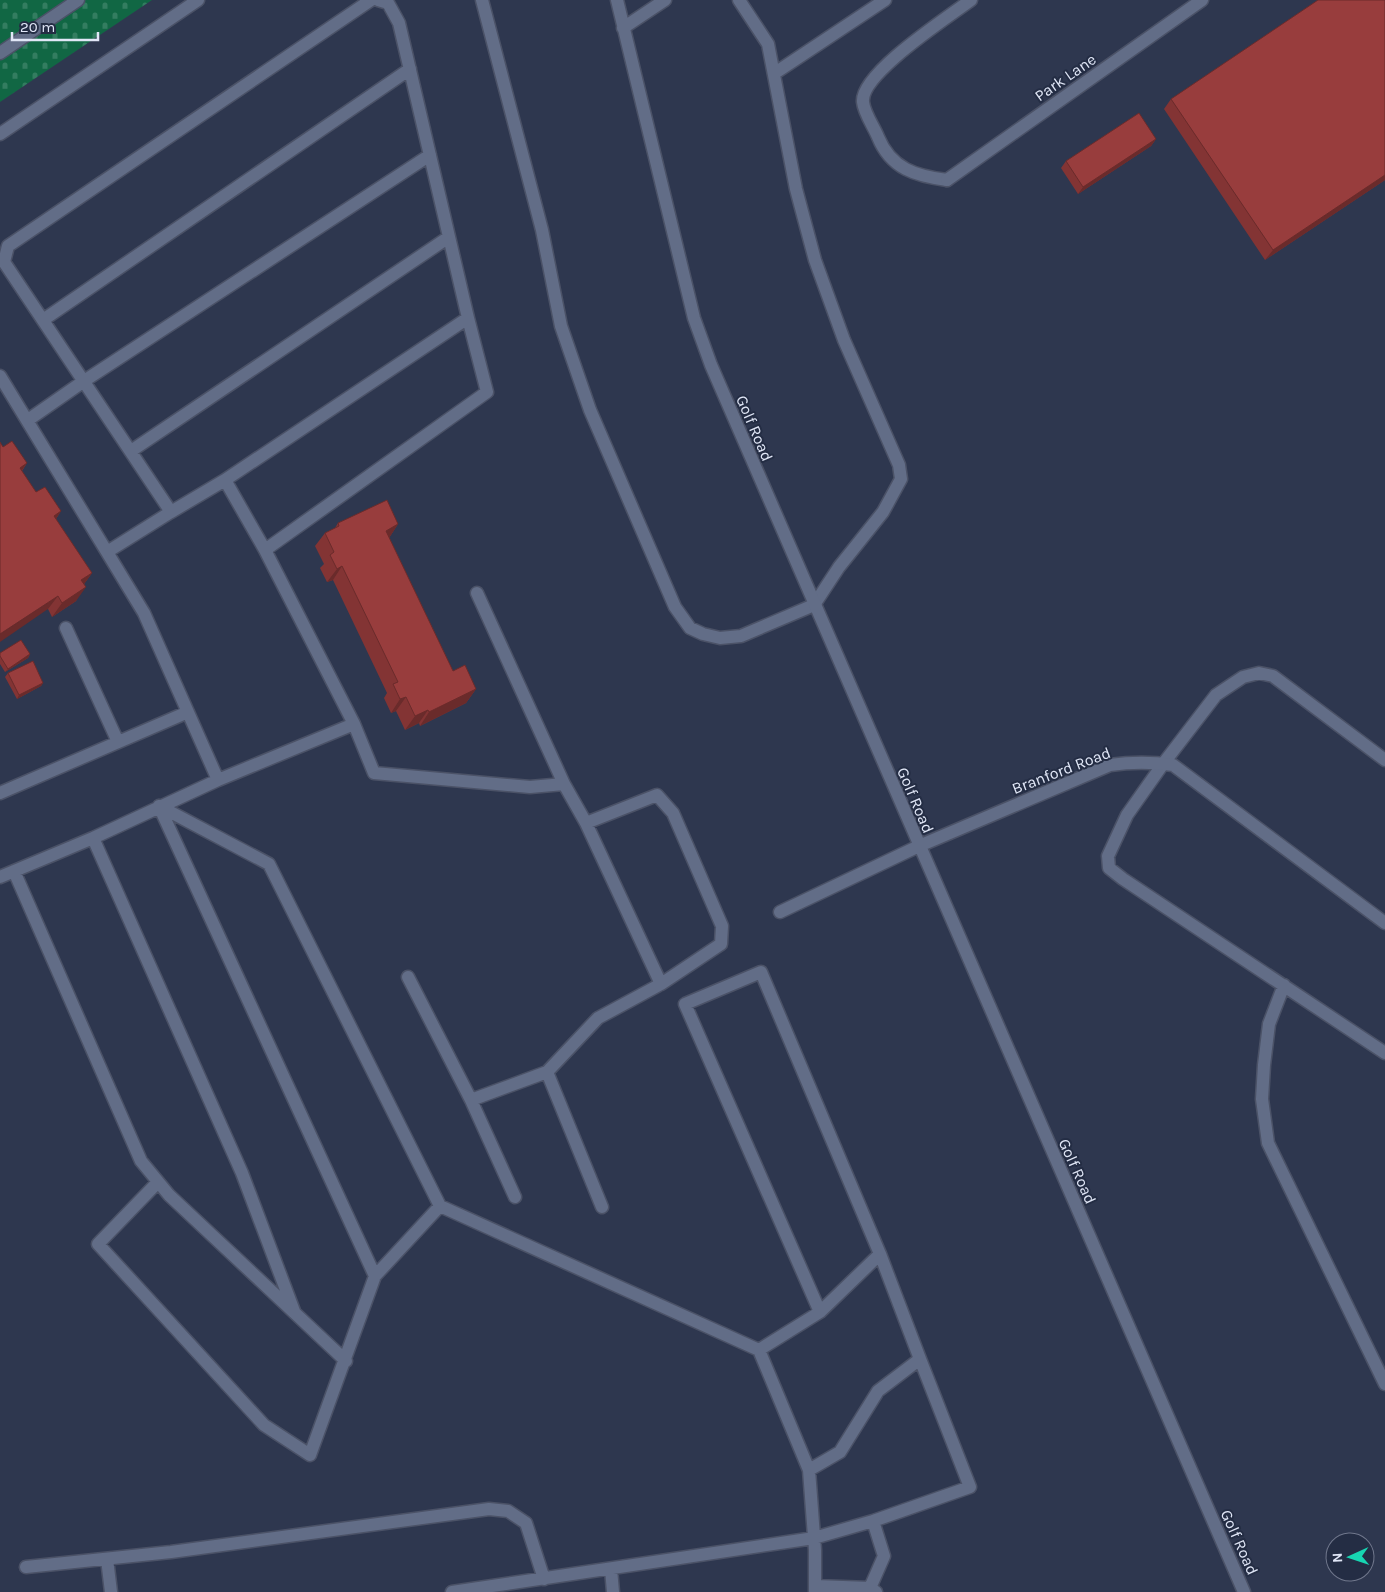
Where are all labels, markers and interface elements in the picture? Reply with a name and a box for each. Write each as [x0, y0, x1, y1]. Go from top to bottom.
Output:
scale bar [12, 10, 99, 42]
text: 20 m [20, 18, 55, 36]
street label: Park Lane [1031, 49, 1100, 105]
street label: Golf Road [732, 392, 777, 464]
street label: Branford Road [1009, 743, 1113, 798]
street label: Golf Road [893, 764, 938, 836]
street label: Golf Road [1055, 1136, 1100, 1207]
street label: Golf Road [1217, 1507, 1262, 1578]
north arrow [1325, 1532, 1375, 1582]
text: N [1329, 1552, 1346, 1563]

